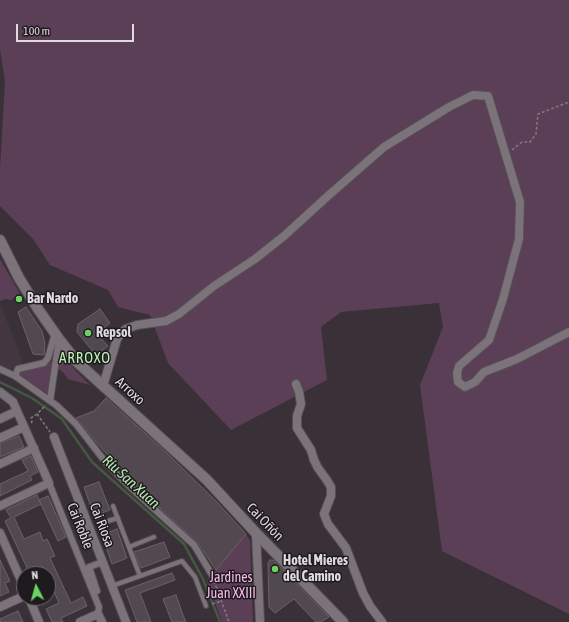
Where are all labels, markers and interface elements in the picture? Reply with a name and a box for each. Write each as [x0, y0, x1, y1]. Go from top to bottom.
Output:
scale bar [18, 16, 136, 42]
text: 100 m [23, 24, 50, 38]
place label: Bar Nardo [27, 291, 78, 307]
marker: Bar Nardo [14, 294, 24, 304]
place label: Repsol [96, 325, 131, 341]
marker: Repsol [83, 328, 93, 338]
district label: ARROXO [59, 349, 111, 367]
street label: Arroxo [112, 373, 148, 409]
water label: Ríu San Xuan [99, 452, 163, 512]
street label: Cai Riosa [86, 500, 118, 550]
street label: Cai Oñón [243, 500, 287, 544]
street label: Cai Roble [63, 501, 97, 551]
place label: Hotel Mieres del Camino [283, 553, 348, 586]
marker: Hotel Mieres del Camino [270, 564, 280, 574]
north arrow [16, 566, 56, 606]
text: N [31, 569, 39, 581]
park label: Jardines Juan XXIII [206, 570, 256, 602]

